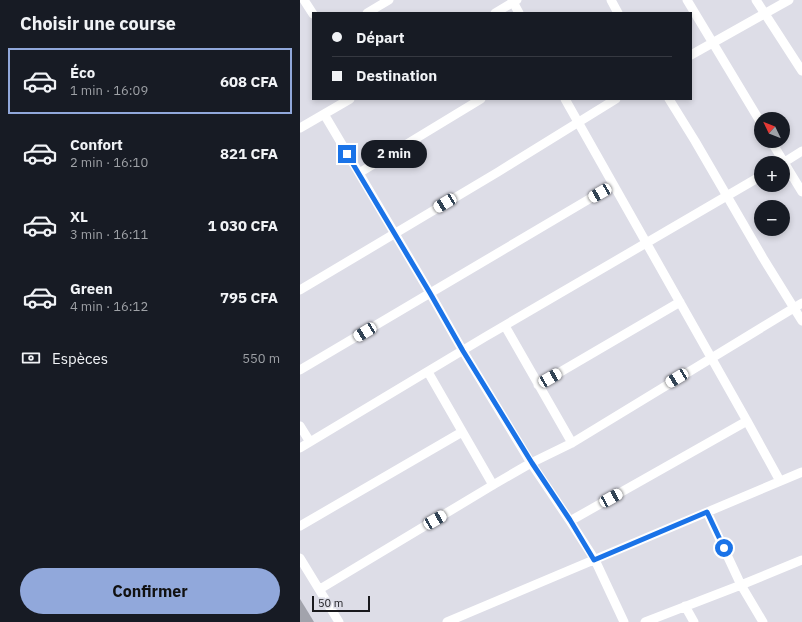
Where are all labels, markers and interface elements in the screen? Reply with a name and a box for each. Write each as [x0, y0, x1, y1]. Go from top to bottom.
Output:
text: Choisir une course [20, 12, 176, 35]
text: Départ [356, 28, 404, 47]
icon: car [22, 63, 58, 99]
text: Éco [70, 63, 95, 82]
text: Destination [356, 66, 437, 85]
text: 608 CFA [220, 72, 278, 91]
text: 1 min · 16:09 [70, 82, 148, 99]
north arrow [754, 112, 790, 148]
map controls [754, 112, 790, 236]
icon: car [22, 135, 58, 171]
text: Confort [70, 135, 123, 154]
callout: 2 min [361, 140, 427, 168]
text: 821 CFA [220, 144, 278, 163]
route end [338, 145, 356, 163]
text: 2 min [377, 145, 411, 162]
text: 2 min · 16:10 [70, 154, 148, 171]
button: + [754, 156, 790, 192]
car [587, 182, 613, 204]
car [432, 192, 458, 214]
button: − [754, 200, 790, 236]
icon: car [22, 207, 58, 243]
text: XL [70, 207, 88, 226]
text: 1 030 CFA [207, 216, 278, 235]
text: 3 min · 16:11 [70, 226, 148, 243]
icon: car [22, 279, 58, 315]
text: Green [70, 279, 113, 298]
text: 795 CFA [220, 288, 278, 307]
text: 4 min · 16:12 [70, 298, 148, 315]
car [352, 321, 378, 343]
icon: cash [20, 347, 42, 369]
text: Espèces [52, 349, 108, 368]
text: 550 m [242, 350, 280, 367]
car [537, 367, 563, 389]
car [664, 367, 690, 389]
car [598, 487, 624, 509]
car [422, 509, 448, 531]
route start [715, 539, 733, 557]
button: Confirmer [20, 568, 280, 614]
scale bar [312, 594, 370, 613]
text: 50 m [318, 596, 343, 610]

